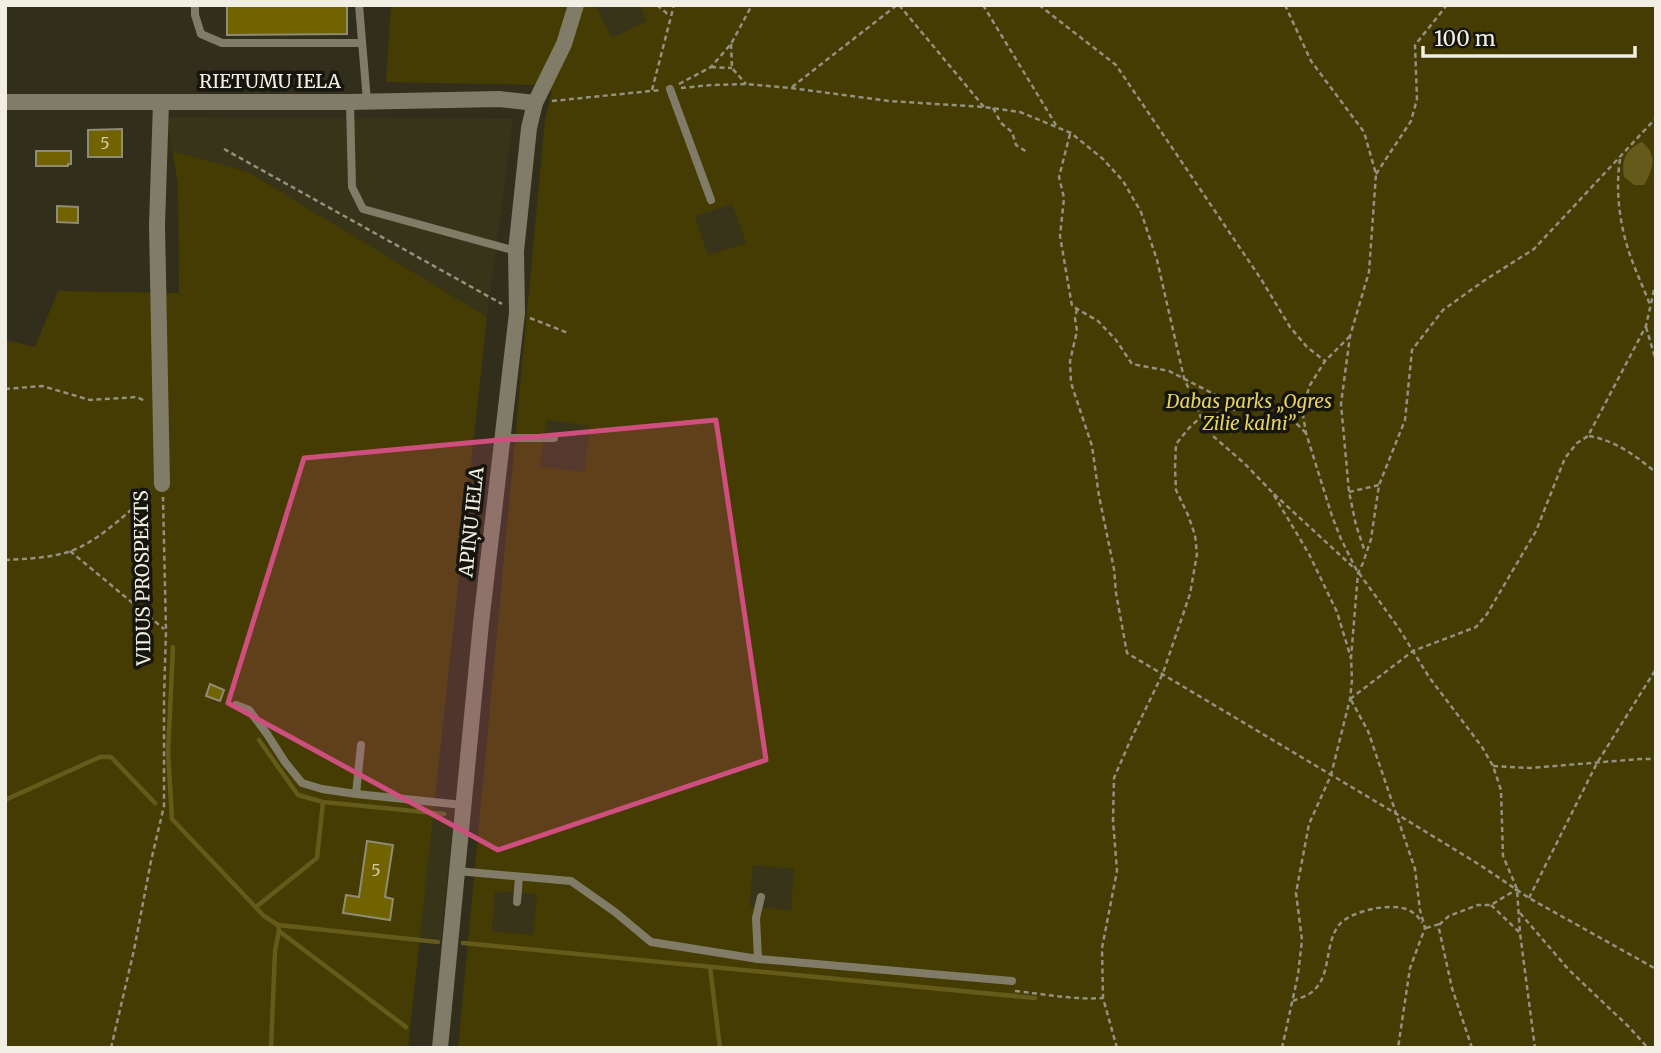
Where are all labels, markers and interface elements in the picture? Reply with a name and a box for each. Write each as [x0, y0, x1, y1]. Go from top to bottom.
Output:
scale bar [1423, 14, 1635, 58]
text: 100 m [1434, 25, 1496, 52]
street label: RIETUMU IELA [199, 69, 341, 93]
house number: 5 [100, 133, 110, 153]
park label: Dabas parks „Ogres Zilie kalni” [1165, 389, 1332, 435]
street label: APIŅU IELA [453, 465, 490, 579]
street label: VIDUS PROSPEKTS [128, 490, 156, 667]
house number: 5 [371, 860, 381, 880]

